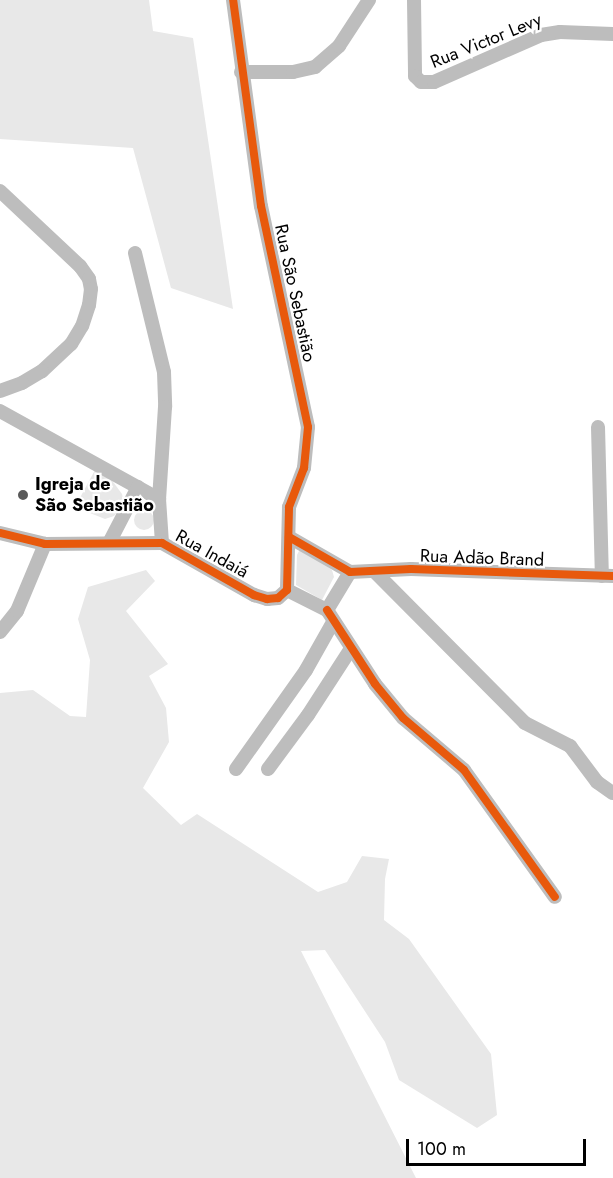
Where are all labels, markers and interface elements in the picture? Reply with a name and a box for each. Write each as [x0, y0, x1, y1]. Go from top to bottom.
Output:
street label: Rua Victor Levy [427, 9, 545, 73]
street label: Rua São Sebastião [270, 222, 320, 364]
place label: Igreja de São Sebastião [35, 474, 154, 516]
marker: Igreja de São Sebastião [16, 488, 30, 502]
street label: Rua Indaiá [172, 525, 252, 583]
street label: Rua Adão Brand [420, 545, 544, 571]
scale bar [409, 1127, 589, 1165]
text: 100 m [417, 1136, 466, 1162]

